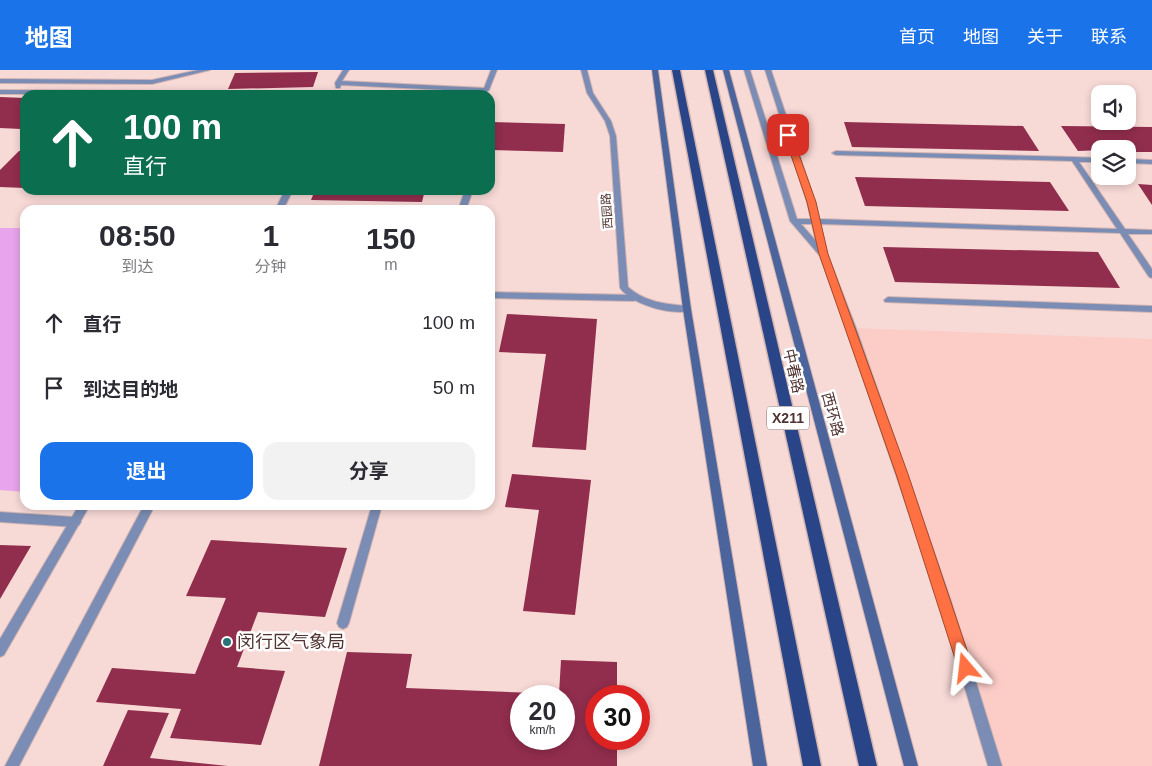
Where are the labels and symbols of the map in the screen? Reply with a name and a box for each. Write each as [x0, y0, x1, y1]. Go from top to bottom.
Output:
pin [767, 114, 809, 156]
street label: 西园路 [599, 193, 615, 229]
street label: 中春路 [781, 347, 807, 395]
street label: 西环路 [819, 390, 847, 438]
road number: X211 [767, 406, 809, 429]
place label: 闵行区气象局 [237, 632, 345, 652]
marker: 闵行区气象局 [221, 636, 233, 648]
position arrow [939, 641, 991, 693]
speed limit sign: 30 [585, 685, 650, 750]

